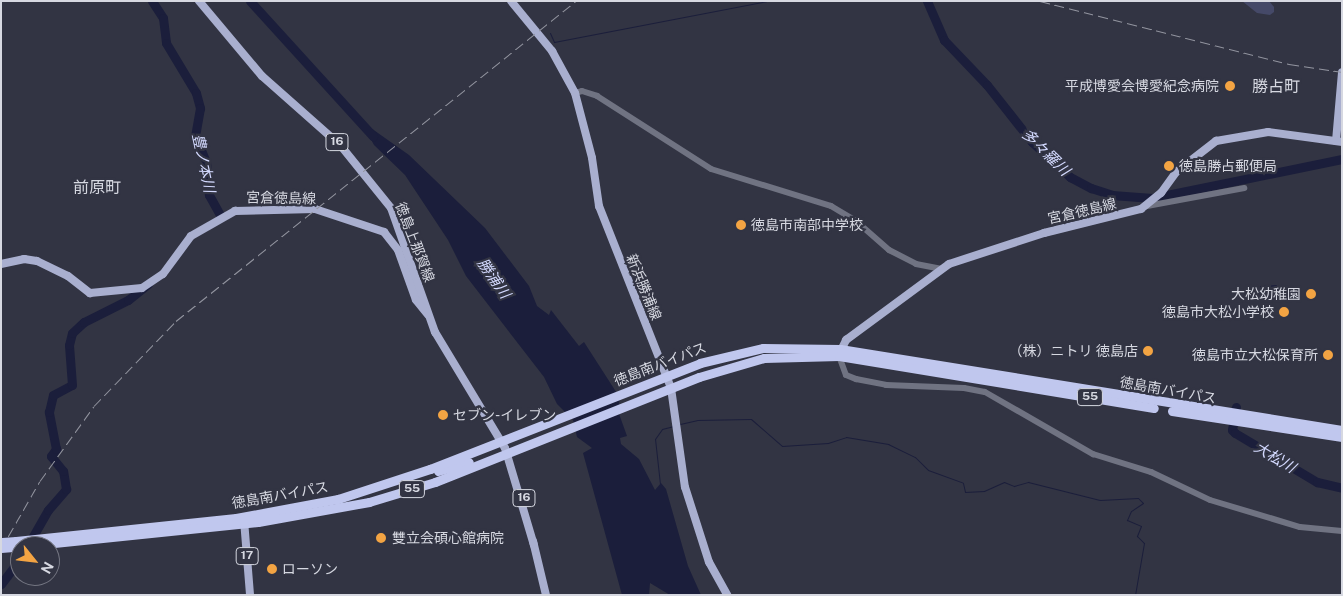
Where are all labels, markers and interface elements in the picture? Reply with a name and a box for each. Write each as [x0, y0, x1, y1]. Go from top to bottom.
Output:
district label: 勝占町 [1252, 77, 1300, 97]
place label: 平成博愛会博愛紀念病院 [1065, 78, 1219, 94]
marker: 平成博愛会博愛紀念病院 [1223, 79, 1237, 93]
water label: 多々羅川 [1018, 125, 1074, 179]
water label: 豊ノ本川 [189, 132, 219, 194]
road number: 16 [324, 132, 350, 152]
place label: 徳島勝占郵便局 [1179, 158, 1277, 174]
marker: 徳島勝占郵便局 [1163, 160, 1175, 172]
district label: 前原町 [73, 178, 121, 198]
street label: 宮倉徳島線 [246, 189, 316, 207]
street label: 宮倉徳島線 [1046, 195, 1118, 227]
street label: 徳島上那賀線 [392, 200, 438, 284]
place label: 徳島市南部中学校 [751, 217, 863, 233]
marker: 徳島市南部中学校 [735, 219, 747, 231]
street label: 新浜勝浦線 [623, 251, 665, 323]
water label: 勝浦川 [474, 254, 514, 302]
place label: 大松幼稚園 [1231, 286, 1301, 302]
marker: 大松幼稚園 [1305, 288, 1317, 300]
place label: 徳島市大松小学校 [1162, 304, 1274, 320]
marker: 徳島市大松小学校 [1278, 306, 1290, 318]
street label: 徳島南バイパス [611, 339, 709, 389]
place label: （株）ニトリ 徳島店 [1009, 343, 1138, 359]
marker: （株）ニトリ 徳島店 [1142, 345, 1154, 357]
place label: 徳島市立大松保育所 [1192, 347, 1318, 363]
marker: 徳島市立大松保育所 [1322, 349, 1334, 361]
street label: 徳島南バイパス [1118, 373, 1218, 407]
road number: 55 [1076, 388, 1104, 407]
place label: セブン-イレブン [453, 407, 556, 423]
marker: セブン-イレブン [437, 409, 449, 421]
water label: 大松川 [1251, 438, 1299, 476]
street label: 徳島南バイパス [230, 478, 330, 512]
road number: 55 [398, 479, 426, 498]
road number: 16 [512, 488, 536, 508]
place label: 雙立会碩心館病院 [392, 530, 504, 546]
marker: 雙立会碩心館病院 [374, 531, 388, 545]
north arrow [10, 536, 60, 586]
road number: 17 [234, 546, 260, 566]
text: N [38, 559, 57, 576]
place label: ローソン [282, 561, 338, 577]
marker: ローソン [266, 563, 278, 575]

